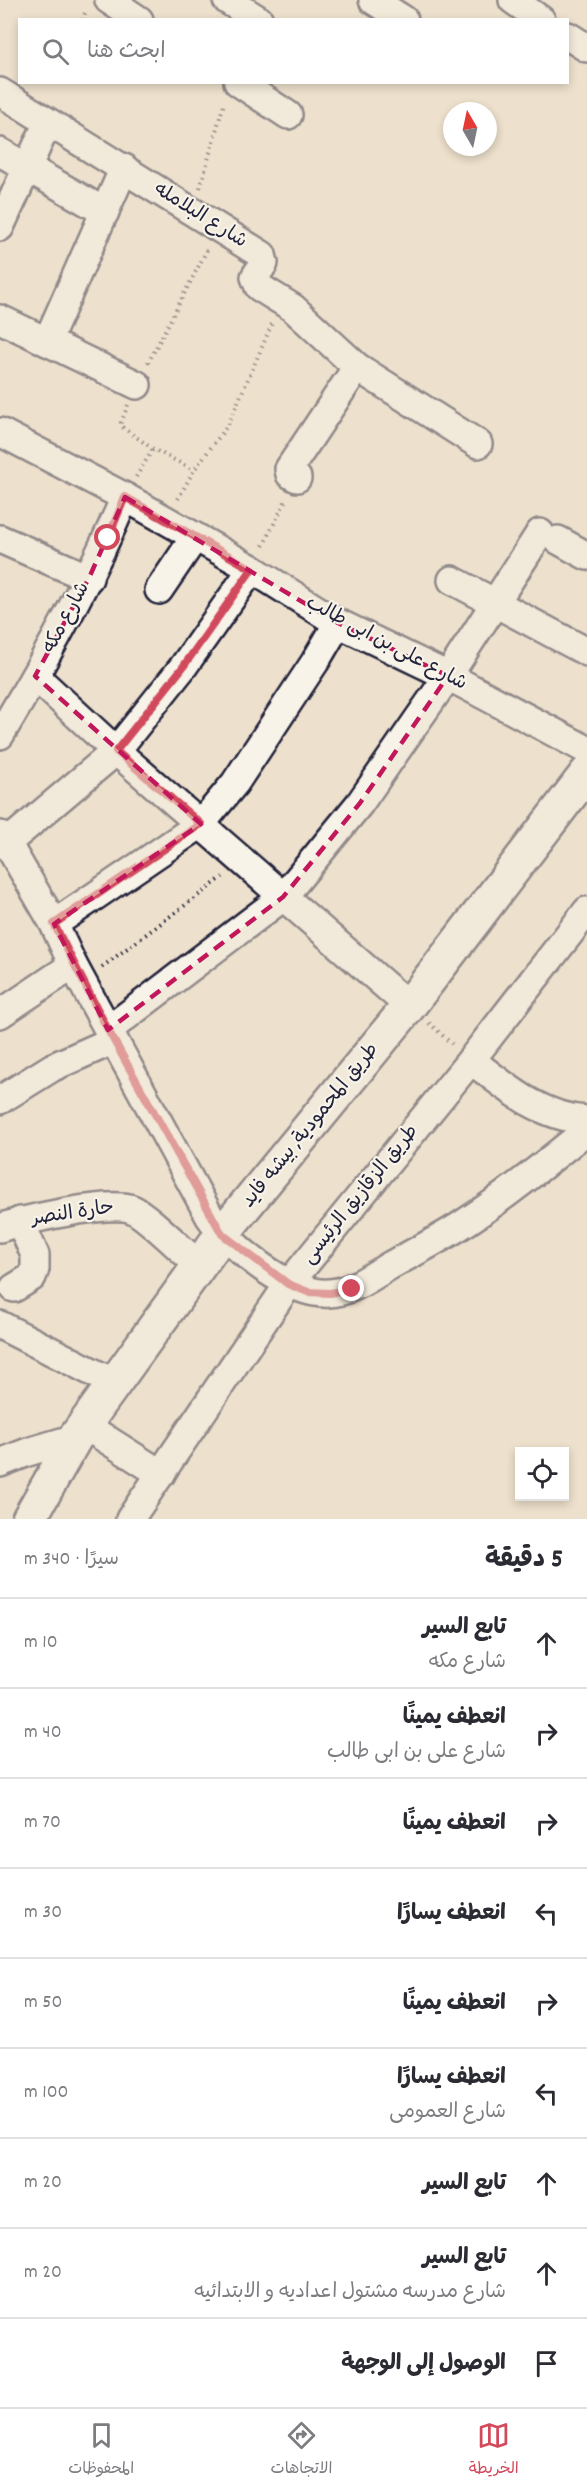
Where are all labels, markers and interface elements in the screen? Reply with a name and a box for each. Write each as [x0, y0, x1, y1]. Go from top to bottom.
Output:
search box [18, 18, 569, 84]
icon: search [39, 35, 72, 68]
text: ابحث هنا [87, 37, 166, 68]
north arrow [443, 102, 497, 156]
street label: شارع البلامله [148, 176, 252, 256]
route start [94, 524, 120, 550]
street label: شارع مكه [36, 577, 98, 659]
street label: شارع على بن ابى طالب [300, 590, 472, 698]
street label: طريق المحمودية, بيشه فايد [236, 1038, 386, 1214]
street label: طريق الزقازيق الرئيسى [296, 1119, 426, 1271]
street label: حارة النصر [28, 1194, 116, 1234]
route end [338, 1275, 364, 1301]
map controls [515, 1447, 569, 1501]
button: locate [515, 1447, 569, 1501]
text: 5 دقيقة [485, 1542, 563, 1579]
text: سيرًا · 340 m [24, 1546, 119, 1574]
text: تابع السير [423, 1613, 506, 1644]
icon: ahead [530, 1627, 563, 1660]
text: 10 m [24, 1629, 58, 1657]
text: شارع مكه [429, 1649, 506, 1677]
text: انعطف يمينًا [403, 1703, 506, 1734]
icon: right [530, 1717, 563, 1750]
text: 40 m [24, 1719, 62, 1747]
text: شارع على بن ابى طالب [327, 1739, 506, 1767]
icon: right [530, 1807, 563, 1840]
text: 70 m [24, 1809, 61, 1837]
text: انعطف يمينًا [403, 1809, 506, 1840]
icon: left [530, 1897, 563, 1930]
text: 30 m [24, 1899, 62, 1927]
text: انعطف يسارًا [397, 1899, 506, 1930]
icon: right [530, 1987, 563, 2020]
text: 50 m [24, 1989, 63, 2017]
text: انعطف يمينًا [403, 1989, 506, 2020]
text: انعطف يسارًا [397, 2063, 506, 2094]
icon: left [530, 2077, 563, 2110]
text: 100 m [24, 2079, 69, 2107]
text: شارع العمومى [389, 2099, 506, 2127]
icon: ahead [530, 2167, 563, 2200]
text: 20 m [24, 2169, 62, 2197]
text: تابع السير [423, 2169, 506, 2200]
text: تابع السير [423, 2243, 506, 2274]
icon: ahead [530, 2257, 563, 2290]
text: 20 m [24, 2259, 62, 2287]
text: شارع مدرسه مشتول اعداديه و الابتدائيه [194, 2279, 506, 2307]
icon: arrive [530, 2347, 563, 2380]
text: الوصول إلى الوجهة [341, 2349, 506, 2380]
tab: المحفوظات [68, 2419, 134, 2482]
tab: الاتجاهات [271, 2419, 332, 2482]
tab: الخريطة [469, 2419, 519, 2482]

